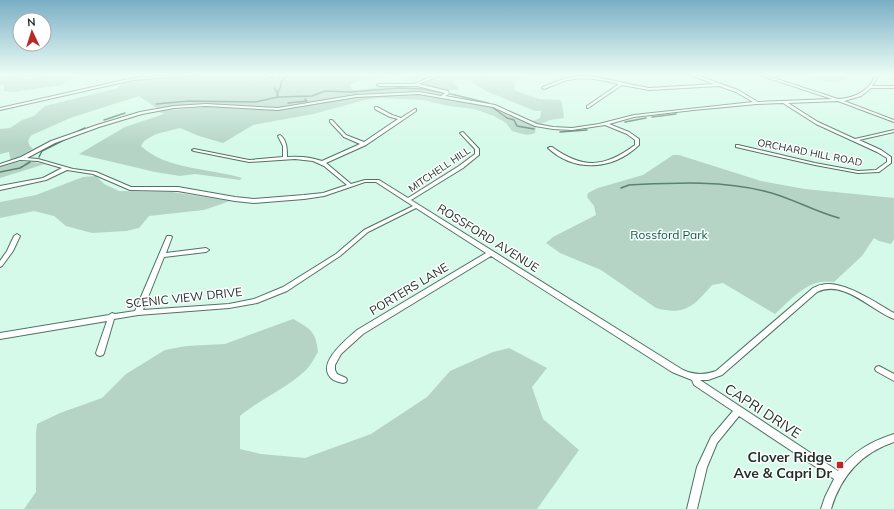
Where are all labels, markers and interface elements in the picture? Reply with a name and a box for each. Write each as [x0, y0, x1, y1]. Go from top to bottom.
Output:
north arrow [12, 12, 52, 52]
text: N [27, 15, 36, 29]
street label: ORCHARD HILL ROAD [756, 136, 863, 169]
street label: MITCHELL HILL [406, 144, 473, 195]
street label: ROSSFORD AVENUE [435, 200, 542, 275]
park label: Rossford Park [630, 227, 709, 242]
street label: PORTERS LANE [367, 259, 451, 318]
street label: SCENIC VIEW DRIVE [125, 284, 243, 311]
street label: CAPRI DRIVE [721, 380, 805, 442]
place label: Clover Ridge Ave & Capri Dr [734, 448, 832, 482]
marker: Clover Ridge Ave & Capri Dr [835, 460, 845, 470]

